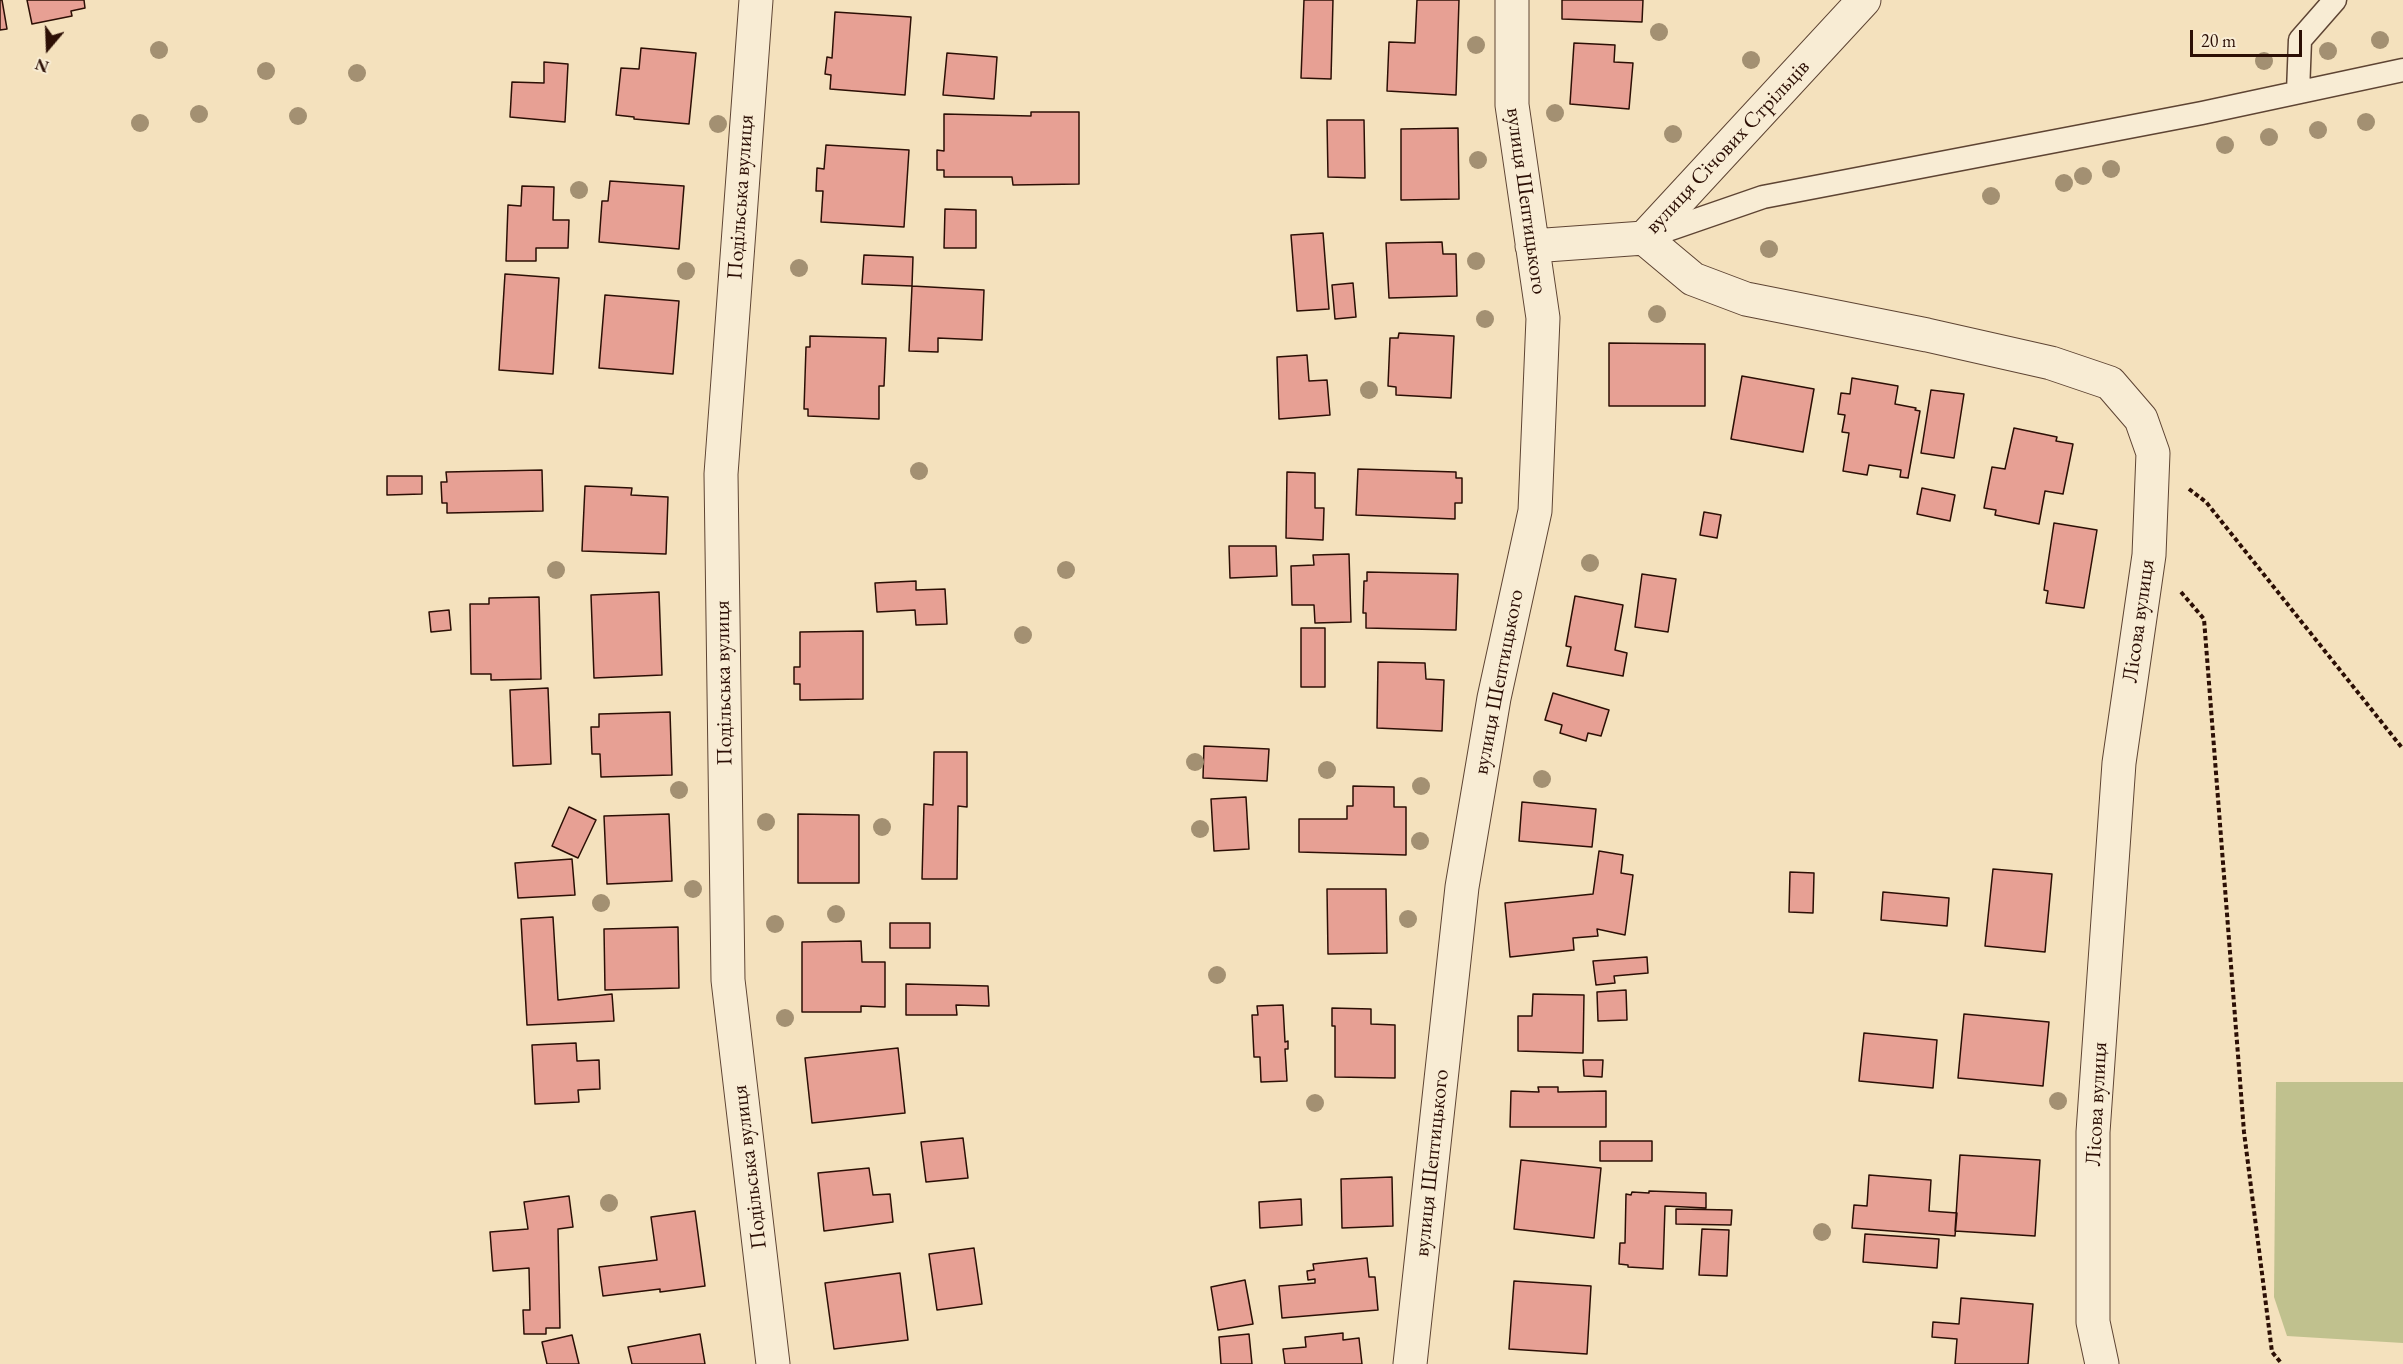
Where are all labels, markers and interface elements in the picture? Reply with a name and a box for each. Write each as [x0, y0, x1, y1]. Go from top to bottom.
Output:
north arrow [18, 18, 78, 78]
scale bar [2193, 18, 2306, 56]
text: 20 m [2201, 29, 2236, 52]
text: N [32, 53, 52, 78]
street label: вулиця Січових Стрільців [1640, 54, 1816, 240]
street label: вулиця Шептицького [1500, 106, 1552, 296]
street label: Подільська вулиця [722, 114, 760, 280]
street label: Лісова вулиця [2117, 558, 2161, 684]
street label: вулиця Шептицького [1468, 587, 1530, 777]
street label: Подільська вулиця [709, 600, 739, 766]
street label: Лісова вулиця [2081, 1041, 2113, 1167]
street label: вулиця Шептицького [1409, 1068, 1455, 1258]
street label: Подільська вулиця [727, 1083, 773, 1251]

